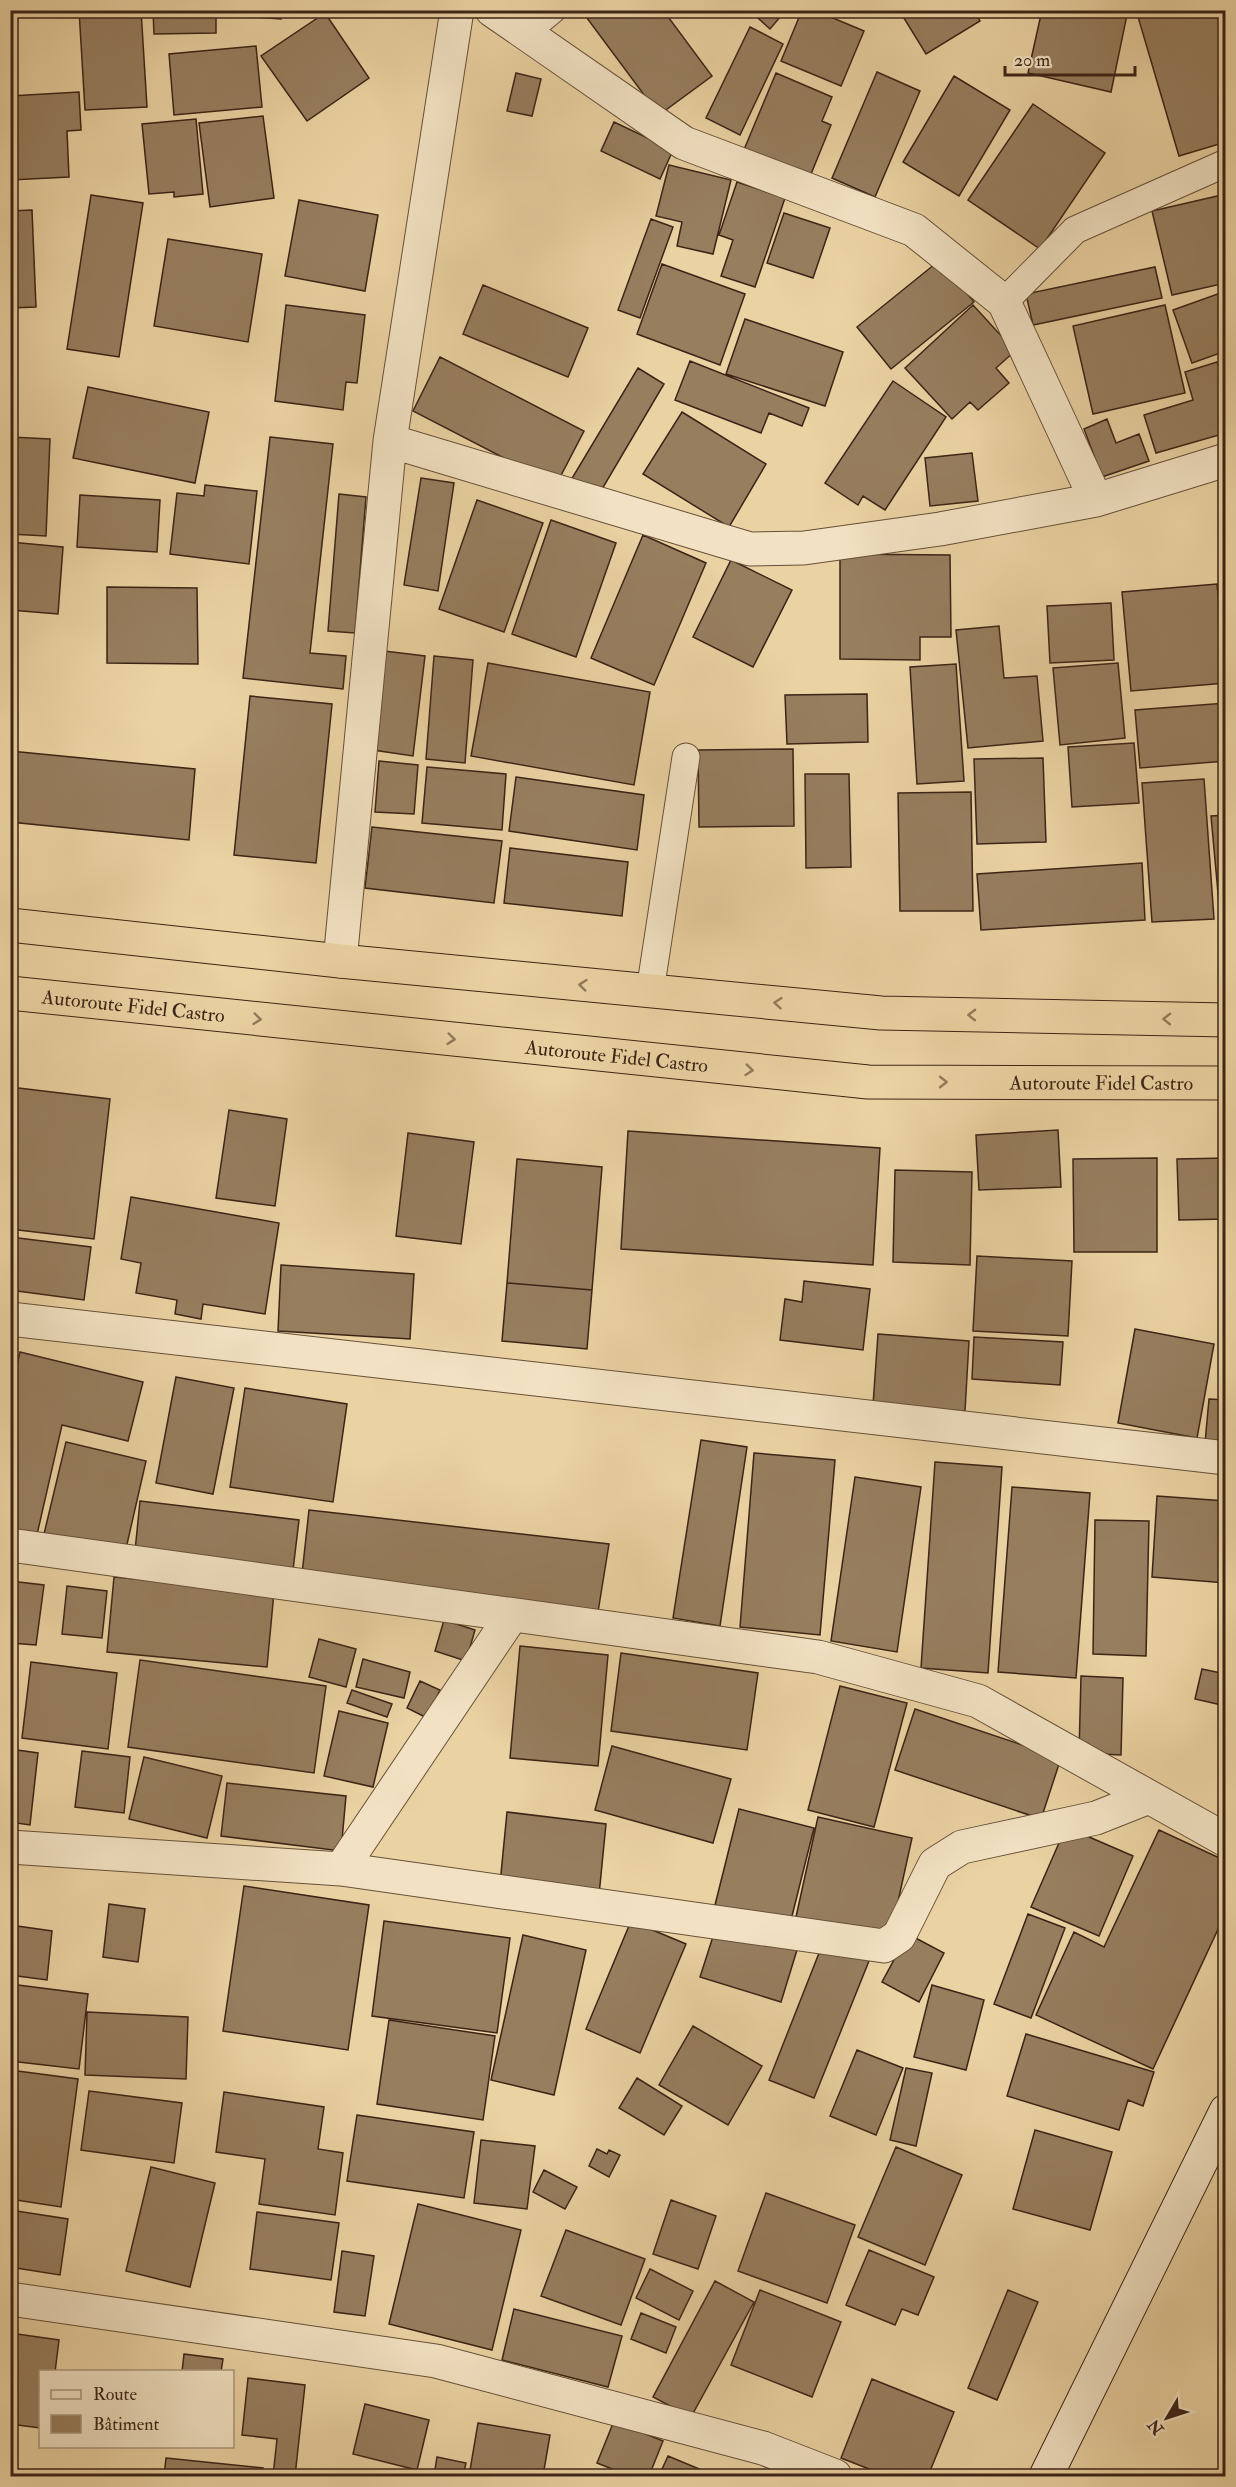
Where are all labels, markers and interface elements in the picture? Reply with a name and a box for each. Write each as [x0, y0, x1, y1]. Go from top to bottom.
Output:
scale bar [1005, 39, 1136, 77]
text: 20 m [1014, 49, 1050, 72]
one-way arrow [579, 979, 588, 992]
street label: Autoroute Fidel Castro [40, 984, 226, 1028]
one-way arrow [773, 997, 782, 1010]
one-way arrow [968, 1009, 977, 1021]
one-way arrow [252, 1012, 261, 1025]
one-way arrow [1163, 1013, 1172, 1025]
one-way arrow [446, 1032, 455, 1045]
street label: Autoroute Fidel Castro [523, 1034, 709, 1078]
one-way arrow [745, 1063, 754, 1076]
street label: Autoroute Fidel Castro [1008, 1070, 1193, 1096]
one-way arrow [939, 1076, 948, 1088]
legend [39, 2370, 234, 2448]
text: Route [93, 2383, 137, 2406]
north arrow [1137, 2388, 1197, 2448]
text: Bâtiment [93, 2413, 159, 2436]
text: N [1143, 2414, 1169, 2439]

